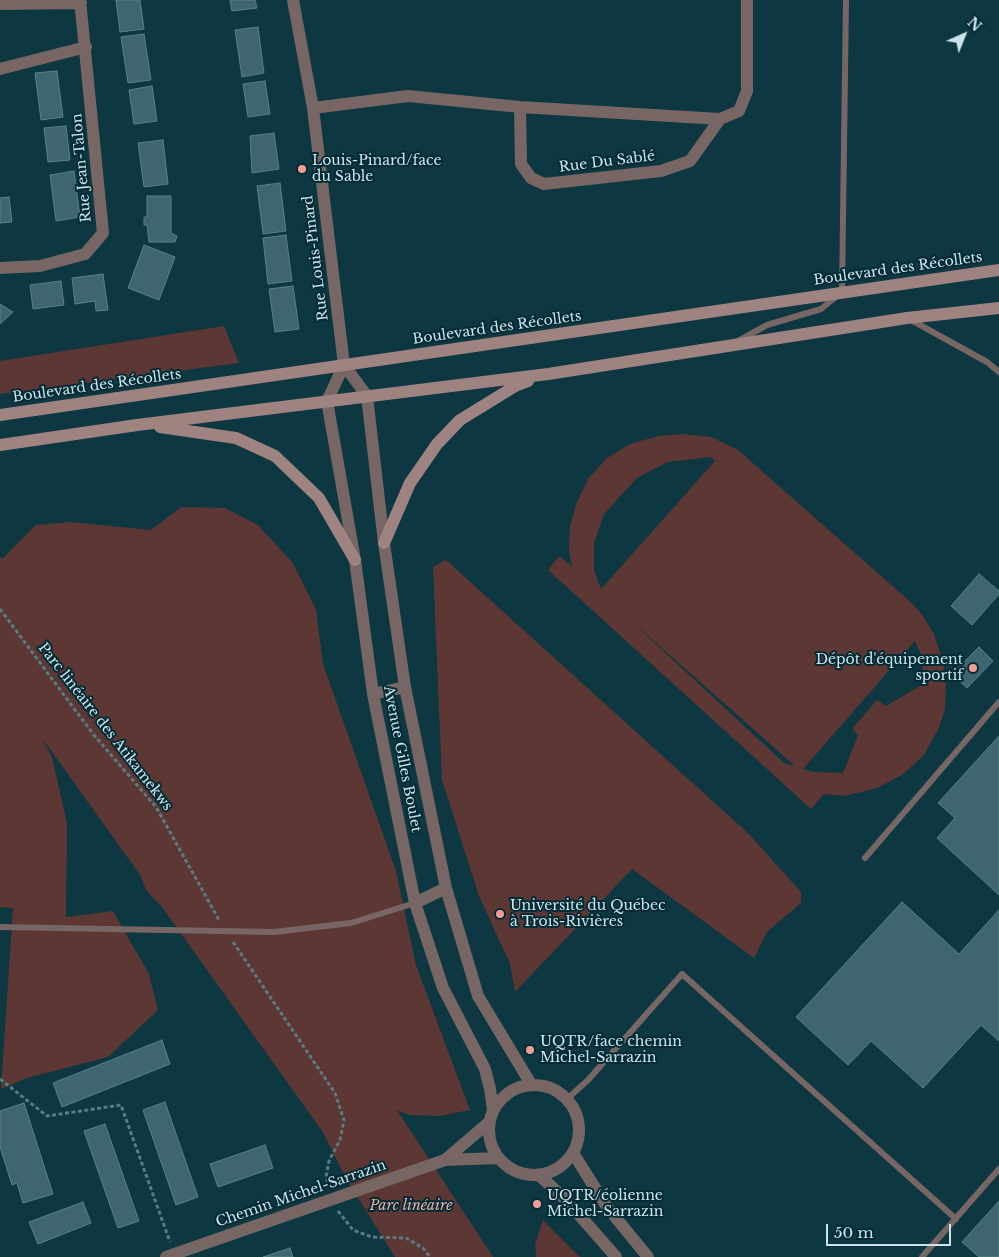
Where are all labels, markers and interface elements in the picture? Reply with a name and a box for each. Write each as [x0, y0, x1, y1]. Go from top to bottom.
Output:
north arrow [939, 10, 989, 60]
text: N [963, 13, 985, 35]
street label: Rue Jean-Talon [69, 113, 95, 223]
street label: Rue Du Sablé [558, 148, 656, 176]
place label: Louis-Pinard/face du Sable [312, 153, 441, 186]
marker: Louis-Pinard/face du Sable [296, 163, 308, 175]
street label: Rue Louis-Pinard [300, 194, 332, 322]
street label: Boulevard des Récollets [813, 249, 983, 289]
street label: Boulevard des Récollets [412, 308, 582, 348]
street label: Boulevard des Récollets [12, 366, 182, 406]
street label: Parc linéaire des Atikamekws [34, 640, 176, 814]
place label: Dépôt d'équipement sportif [816, 652, 963, 684]
marker: Dépôt d'équipement sportif [967, 662, 979, 674]
street label: Avenue Gilles Boulet [380, 684, 424, 834]
place label: Université du Québec à Trois-Rivières [510, 898, 666, 930]
marker: Université du Québec à Trois-Rivières [494, 908, 506, 920]
place label: UQTR/face chemin Michel-Sarrazin [540, 1034, 682, 1066]
marker: UQTR/face chemin Michel-Sarrazin [524, 1044, 536, 1056]
street label: Chemin Michel-Sarrazin [214, 1157, 388, 1231]
place label: UQTR/éolienne Michel-Sarrazin [547, 1188, 663, 1220]
park label: Parc linéaire [369, 1198, 453, 1214]
marker: UQTR/éolienne Michel-Sarrazin [531, 1198, 543, 1210]
scale bar [829, 1214, 954, 1246]
text: 50 m [834, 1223, 874, 1242]

